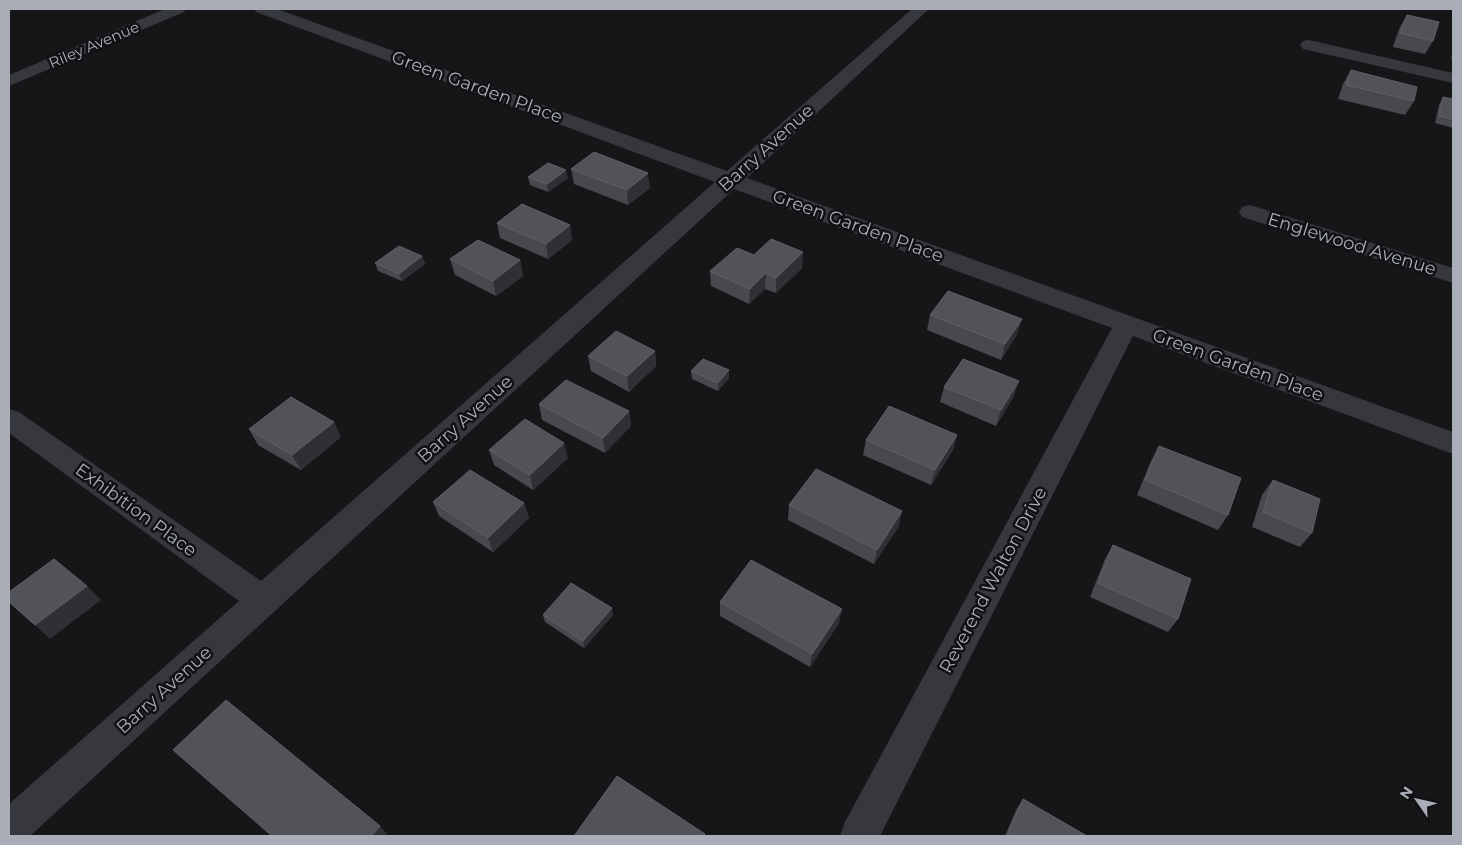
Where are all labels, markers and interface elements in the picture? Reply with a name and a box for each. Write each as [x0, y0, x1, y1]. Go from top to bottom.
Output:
street label: Riley Avenue [46, 17, 142, 72]
street label: Green Garden Place [389, 46, 566, 128]
street label: Barry Avenue [714, 99, 818, 197]
street label: Green Garden Place [770, 185, 947, 267]
street label: Englewood Avenue [1265, 208, 1439, 280]
street label: Green Garden Place [1150, 324, 1327, 406]
street label: Barry Avenue [413, 370, 517, 468]
street label: Exhibition Place [71, 459, 201, 562]
street label: Reverend Walton Drive [935, 483, 1052, 677]
street label: Barry Avenue [112, 641, 216, 739]
north arrow [1392, 775, 1442, 825]
text: N [1396, 783, 1417, 802]

